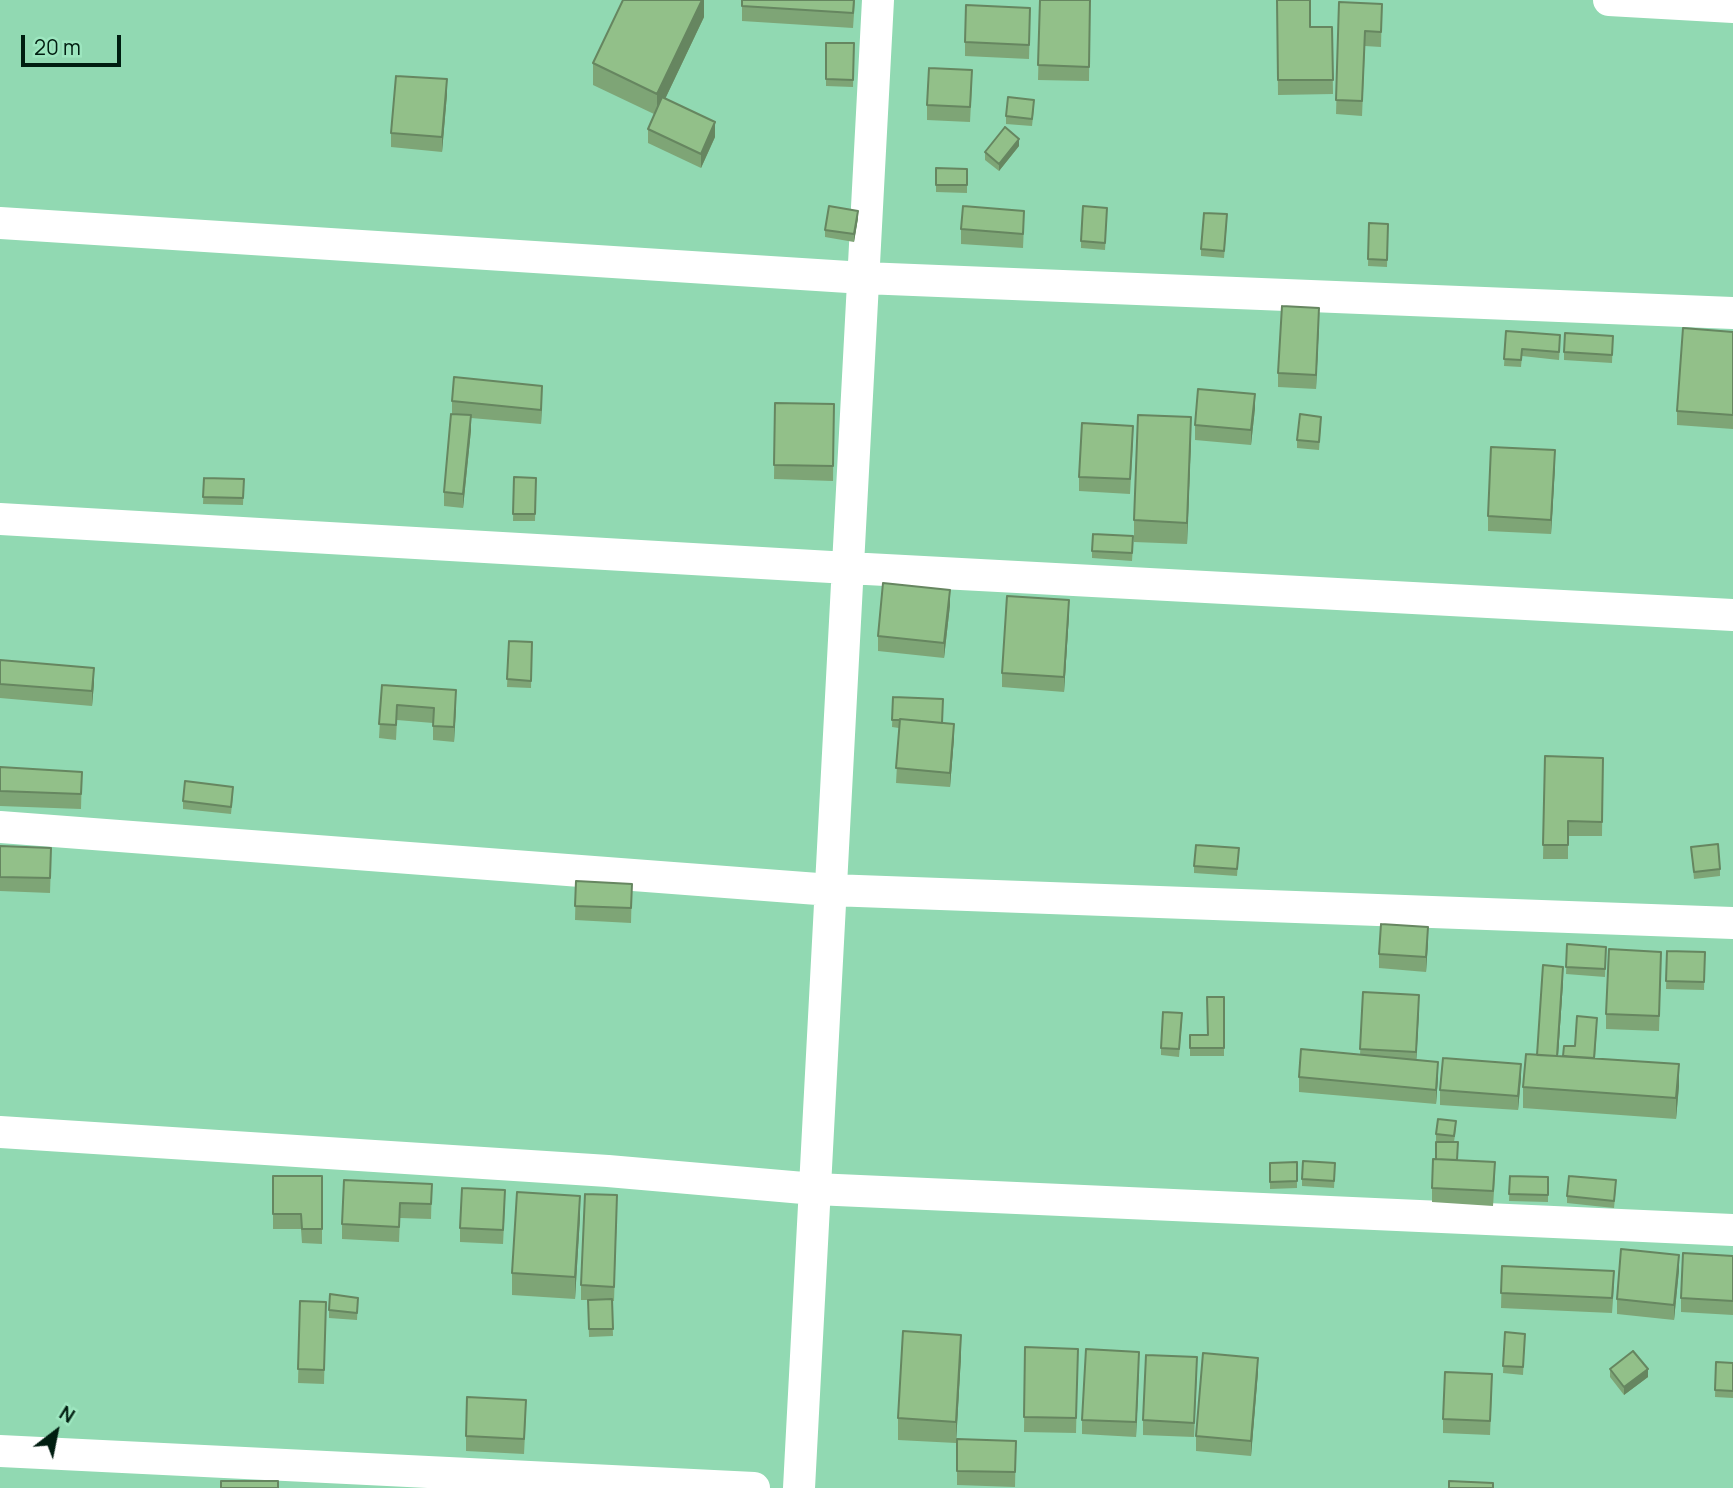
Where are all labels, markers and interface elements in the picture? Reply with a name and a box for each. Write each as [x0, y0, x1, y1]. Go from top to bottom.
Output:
scale bar [24, 21, 124, 65]
text: 20 m [34, 33, 81, 61]
north arrow [21, 1397, 91, 1467]
text: N [54, 1400, 80, 1429]

